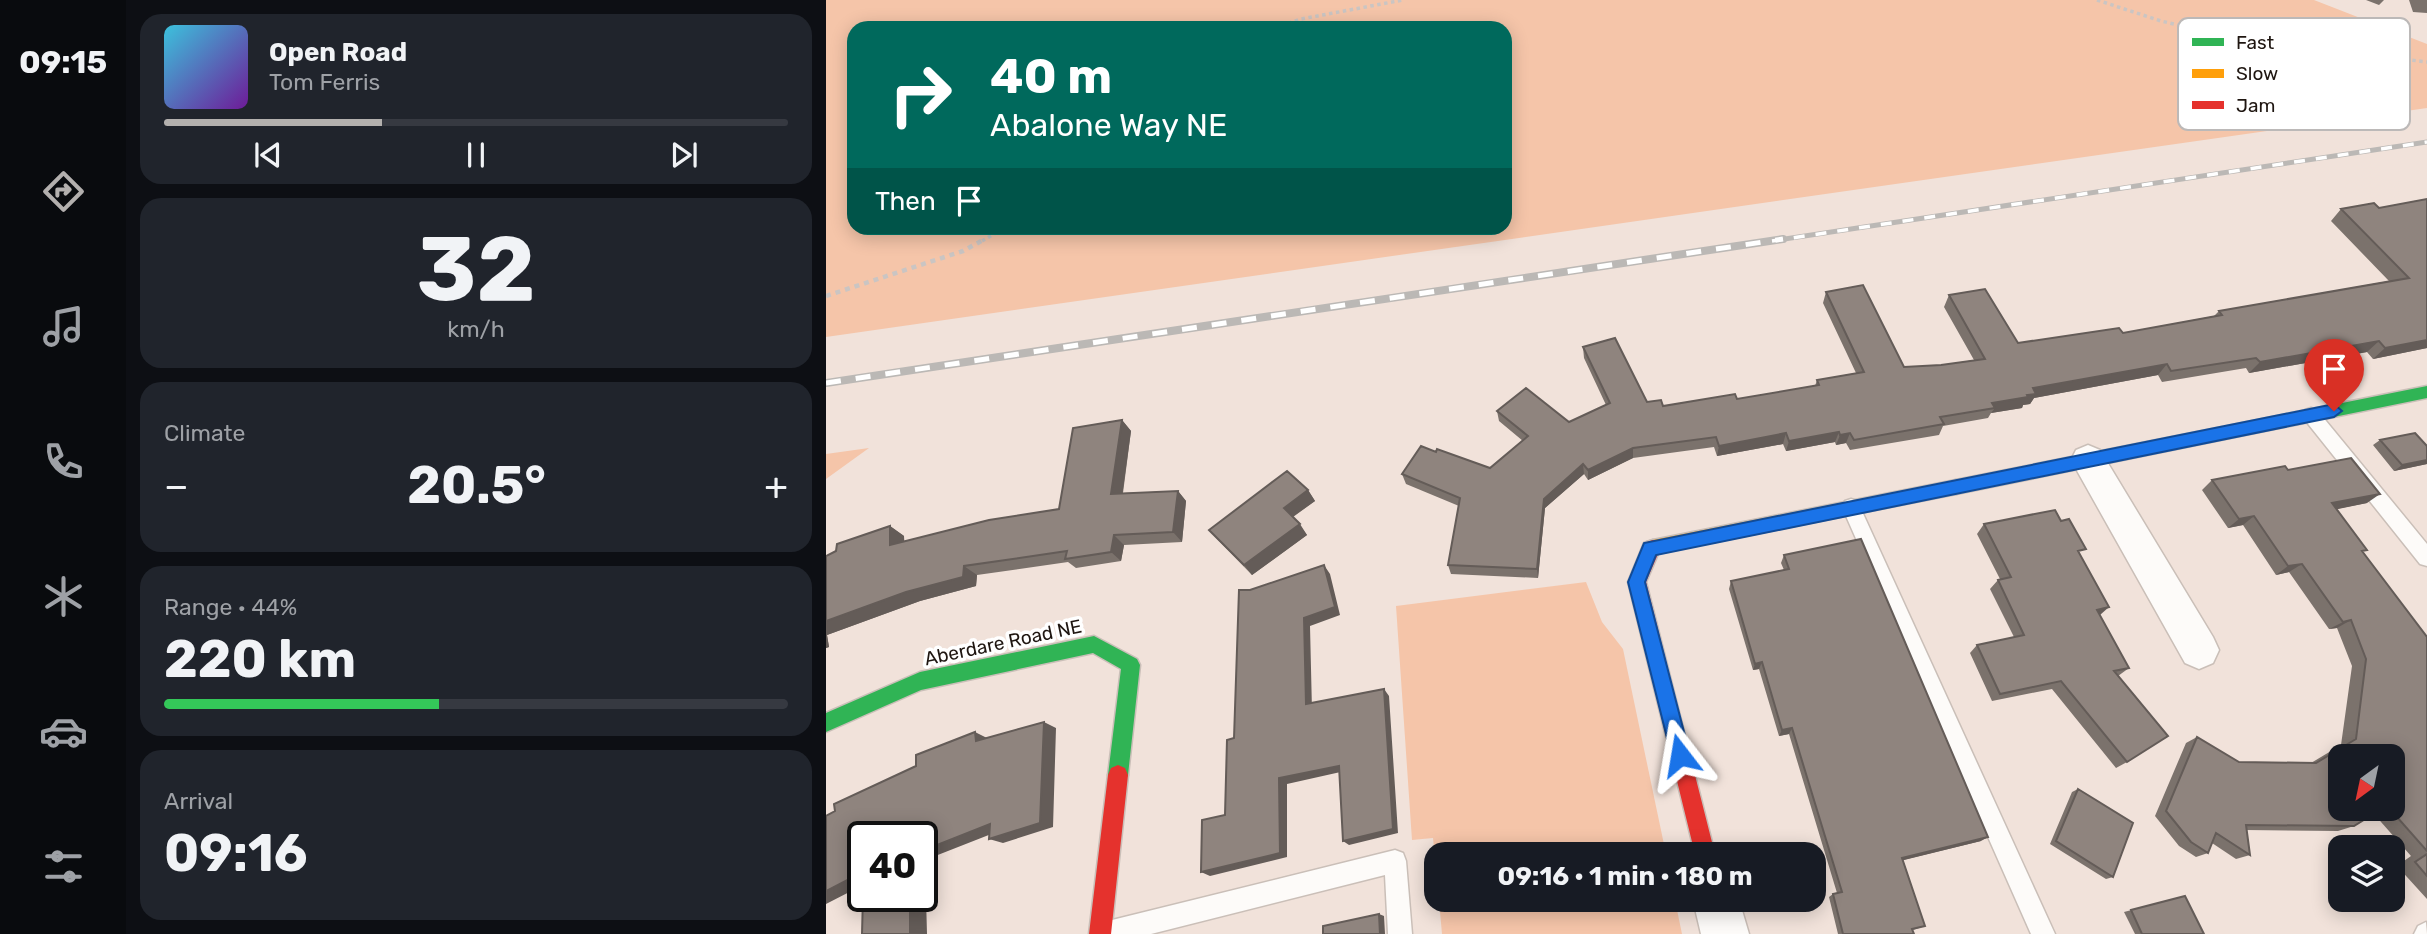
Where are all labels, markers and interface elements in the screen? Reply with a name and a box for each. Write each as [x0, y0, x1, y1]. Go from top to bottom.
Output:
legend [2178, 18, 2410, 130]
text: Fast [2236, 31, 2275, 54]
text: Open Road [269, 37, 407, 68]
text: 09:15 [19, 43, 107, 81]
text: 40 m [990, 47, 1112, 105]
icon: right [875, 49, 966, 140]
text: Slow [2236, 62, 2278, 85]
text: Tom Ferris [269, 68, 380, 96]
text: Jam [2236, 94, 2275, 117]
text: Abalone Way NE [990, 106, 1227, 144]
icon: previous [249, 136, 287, 174]
icon: pause [457, 136, 495, 174]
icon: next [665, 136, 703, 174]
icon: directions [39, 167, 88, 216]
icon: arrive [950, 182, 988, 220]
text: Then [875, 186, 936, 217]
text: 32 [416, 215, 536, 323]
icon: music [39, 302, 88, 351]
text: km/h [447, 315, 505, 343]
pin [2304, 339, 2364, 411]
icon: arrive [2315, 350, 2353, 388]
text: Climate [164, 419, 245, 447]
icon: phone [39, 437, 88, 486]
text: 20.5° [407, 454, 546, 516]
text: − [164, 463, 189, 509]
text: + [764, 463, 788, 509]
icon: climate [39, 572, 88, 621]
text: Range · 44% [164, 593, 297, 621]
street label: Aberdare Road NE [922, 615, 1084, 670]
text: 220 km [164, 628, 356, 690]
icon: car [39, 707, 88, 756]
position arrow [1643, 718, 1717, 792]
north arrow [2328, 744, 2404, 821]
map controls [2328, 744, 2405, 912]
text: Arrival [164, 787, 233, 815]
speed limit sign: 40 [847, 821, 938, 912]
text: 09:16 [164, 822, 308, 884]
button: layers [2328, 835, 2405, 912]
icon: filters [39, 842, 88, 891]
text: 09:16 · 1 min · 180 m [1497, 861, 1753, 892]

